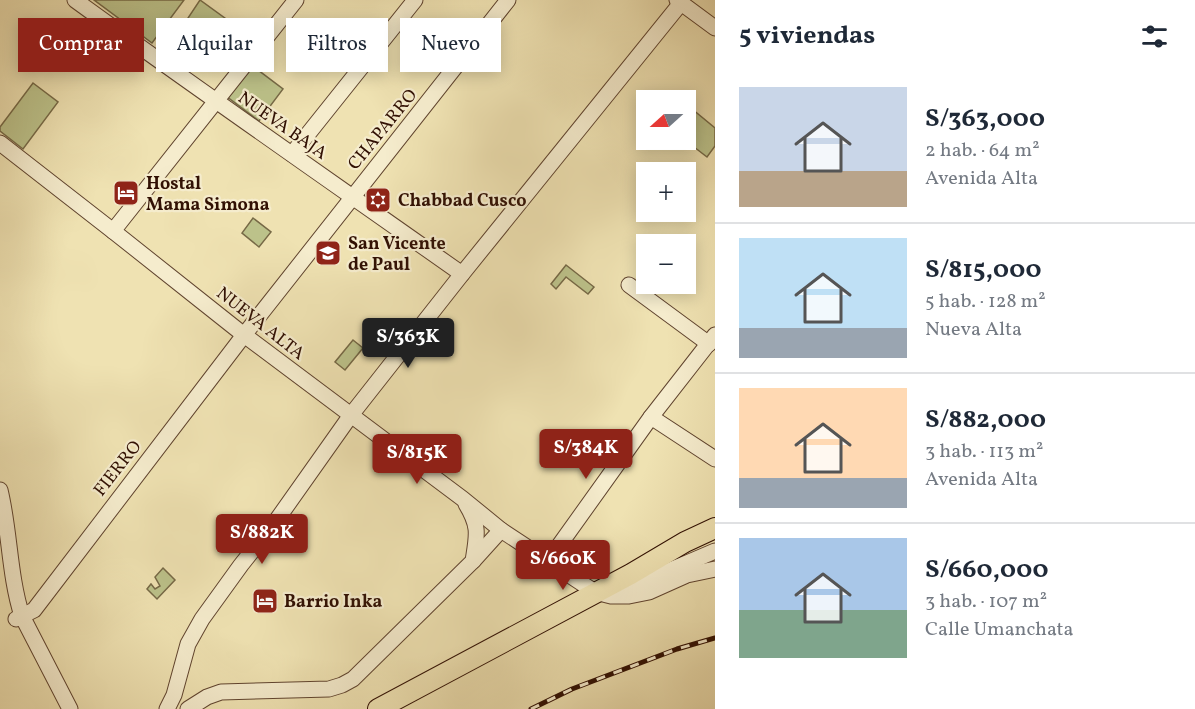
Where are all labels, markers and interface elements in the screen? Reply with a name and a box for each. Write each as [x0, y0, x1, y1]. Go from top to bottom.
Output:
chip: Comprar [18, 18, 144, 72]
chip: Alquilar [156, 18, 274, 72]
chip: Filtros [286, 18, 388, 72]
chip: Nuevo [400, 18, 501, 72]
text: 5 viviendas [739, 18, 875, 54]
icon: filters [1138, 20, 1171, 53]
street label: CHAPARRO [343, 84, 424, 176]
street label: NUEVA BAJA [232, 86, 332, 167]
north arrow [636, 90, 696, 150]
map controls [636, 90, 696, 294]
text: S/363,000 [925, 101, 1045, 137]
icon: home [787, 111, 859, 183]
text: 2 hab. · 64 m² [925, 137, 1040, 165]
button: + [636, 162, 696, 222]
text: Avenida Alta [925, 165, 1038, 193]
place label: Hostal Mama Simona [146, 172, 270, 218]
hotel icon: Hostal Mama Simona [111, 178, 141, 208]
synagogue icon: Chabbad Cusco [363, 185, 393, 215]
place label: Chabbad Cusco [398, 189, 527, 214]
place label: San Vicente de Paul [348, 232, 446, 278]
button: − [636, 234, 696, 294]
school or university icon: San Vicente de Paul [313, 238, 343, 268]
text: S/815,000 [925, 252, 1042, 288]
icon: home [787, 262, 859, 334]
street label: NUEVA ALTA [211, 282, 310, 367]
text: 5 hab. · 128 m² [925, 288, 1046, 316]
text: Nueva Alta [925, 316, 1022, 344]
pin: S/363K [359, 318, 457, 369]
text: S/363K [376, 323, 440, 351]
text: S/882,000 [925, 402, 1046, 438]
icon: home [787, 412, 859, 484]
pin: S/384K [537, 429, 635, 480]
pin: S/815K [368, 434, 466, 485]
text: S/384K [553, 434, 619, 462]
street label: FIERRO [88, 436, 148, 502]
text: 3 hab. · 113 m² [925, 438, 1043, 466]
text: S/815K [387, 439, 447, 467]
text: Avenida Alta [925, 466, 1038, 494]
pin: S/882K [213, 514, 311, 565]
text: S/882K [230, 519, 294, 547]
pin: S/660K [514, 540, 612, 591]
text: S/660K [530, 545, 596, 573]
text: S/660,000 [925, 552, 1049, 588]
icon: home [787, 562, 859, 634]
hotel icon: Barrio Inka [250, 586, 280, 616]
text: 3 hab. · 107 m² [925, 588, 1047, 616]
place label: Barrio Inka [284, 590, 383, 615]
text: Calle Umanchata [925, 616, 1074, 644]

